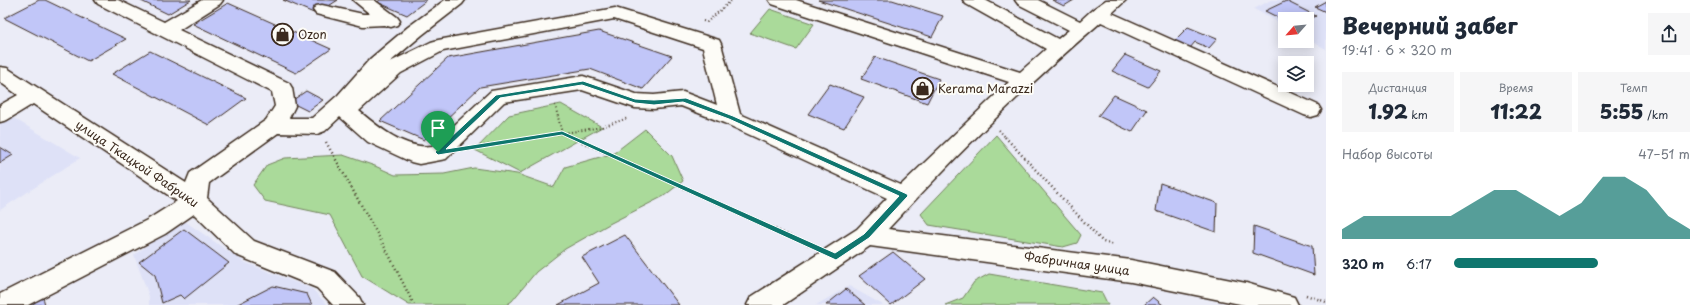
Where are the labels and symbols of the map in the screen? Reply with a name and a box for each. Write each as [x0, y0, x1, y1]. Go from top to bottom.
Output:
north arrow [1278, 12, 1314, 48]
shop icon: Ozon [270, 22, 296, 48]
place label: Ozon [298, 25, 327, 43]
shop icon: Kerama Marazzi [909, 76, 935, 102]
place label: Kerama Marazzi [938, 79, 1033, 97]
pin [421, 111, 455, 152]
street label: улица Ткацкой Фабрики [72, 115, 203, 211]
street label: Фабричная улица [1023, 247, 1131, 279]

